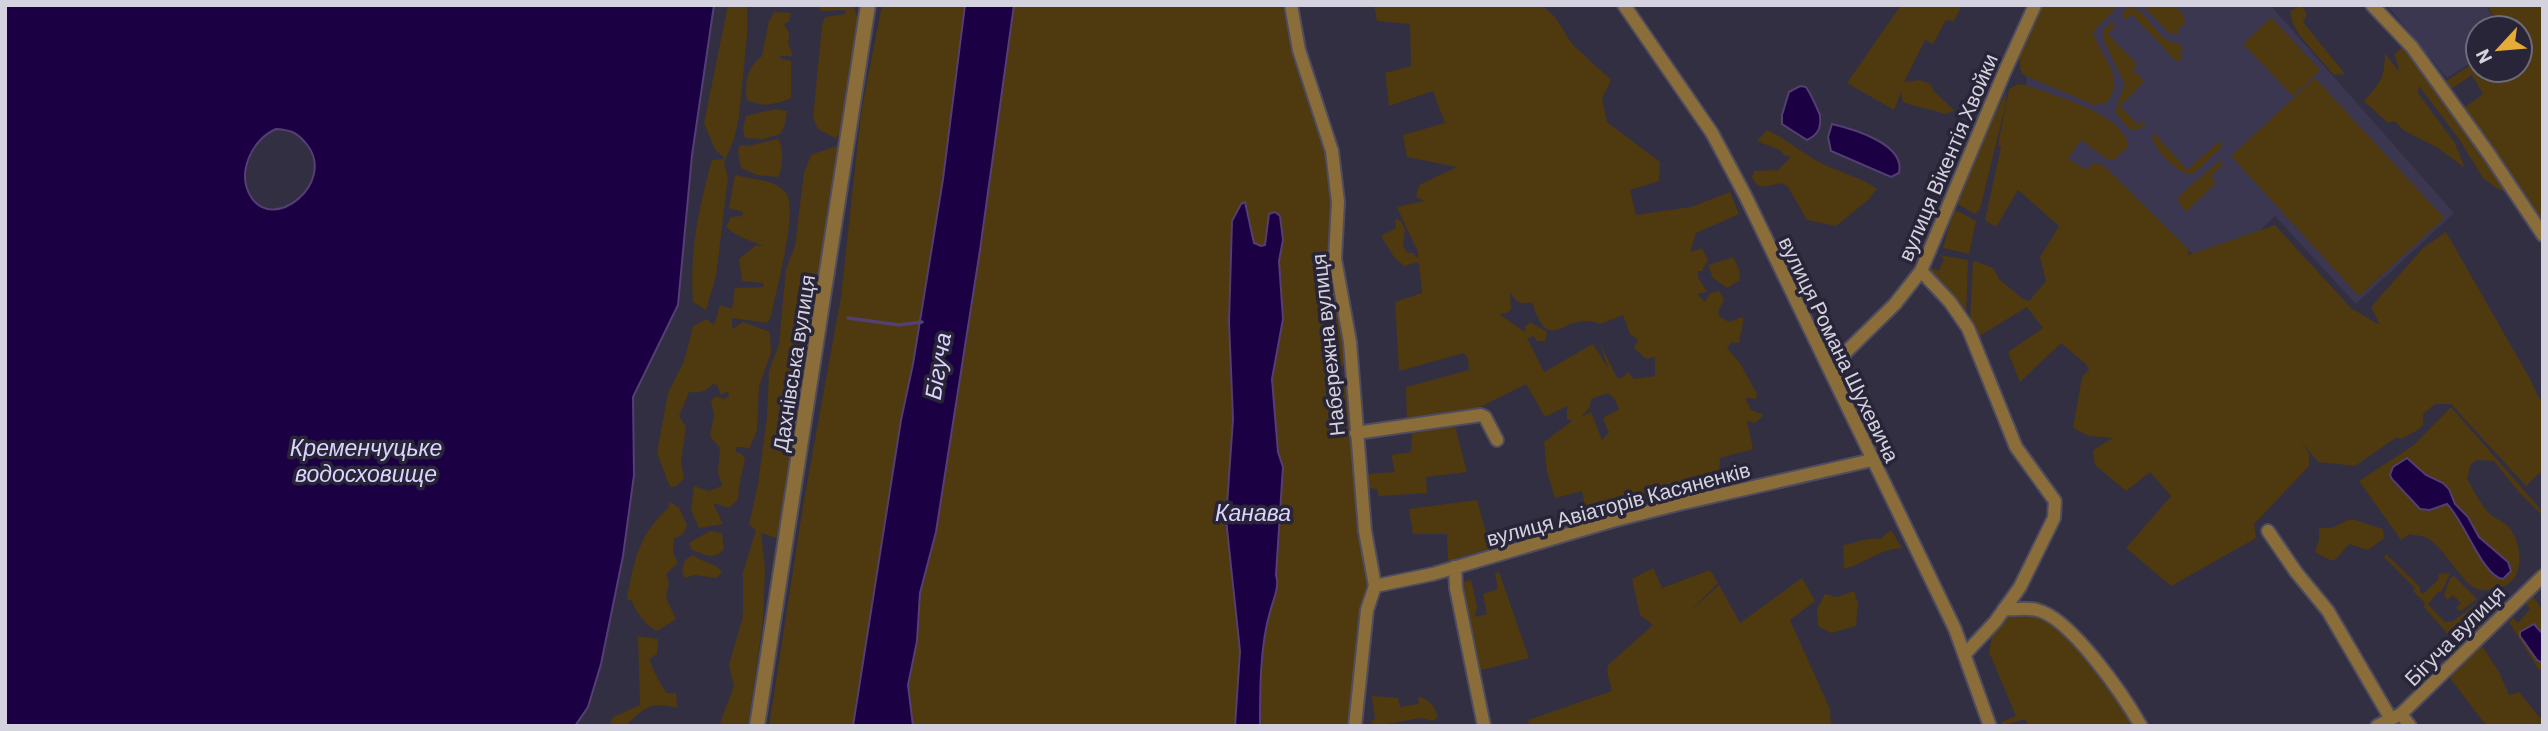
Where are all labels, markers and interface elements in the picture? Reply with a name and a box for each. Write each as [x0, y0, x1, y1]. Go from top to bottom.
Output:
north arrow [2464, 14, 2534, 84]
text: N [2470, 46, 2496, 67]
street label: вулиця Вікентія Хвойки [1892, 50, 2002, 264]
street label: вулиця Романа Шухевича [1774, 232, 1906, 466]
street label: Набережна вулиця [1305, 253, 1349, 437]
street label: Дахнівська вулиця [767, 273, 819, 453]
water label: Бігуча [918, 330, 956, 402]
water label: Кременчуцьке водосховище [290, 433, 442, 487]
street label: вулиця Авіаторів Касяненків [1483, 456, 1753, 550]
water label: Канава [1215, 498, 1291, 526]
street label: Бігуча вулиця [2399, 580, 2509, 690]

